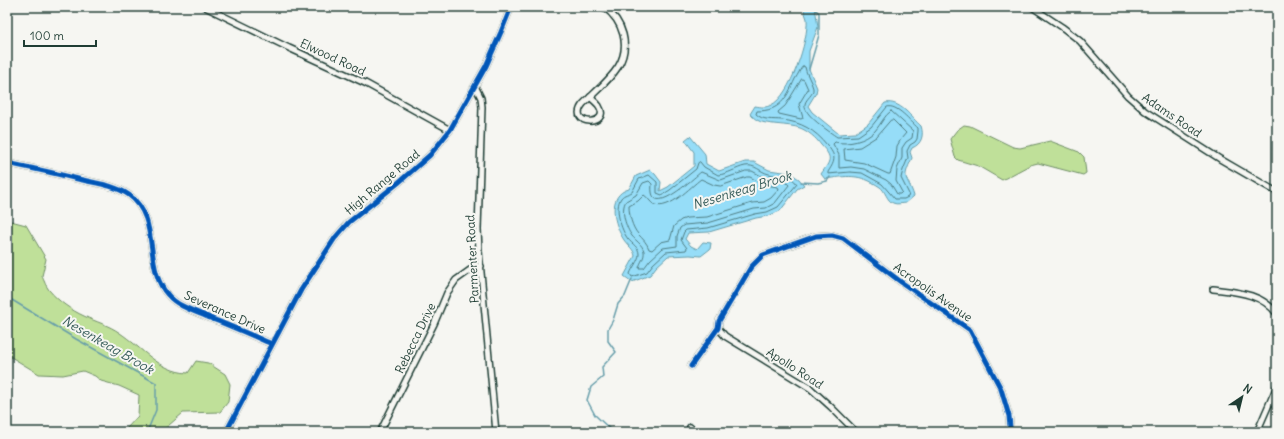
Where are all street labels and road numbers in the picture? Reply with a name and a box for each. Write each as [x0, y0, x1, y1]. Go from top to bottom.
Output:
street label: Elwood Road [298, 35, 368, 79]
street label: Adams Road [1139, 90, 1205, 140]
street label: High Range Road [341, 146, 423, 218]
street label: Parmenter Road [462, 214, 482, 304]
street label: Acropolis Avenue [891, 259, 975, 325]
street label: Severance Drive [182, 287, 268, 337]
street label: Rebecca Drive [391, 300, 439, 376]
street label: Apollo Road [764, 344, 826, 392]

